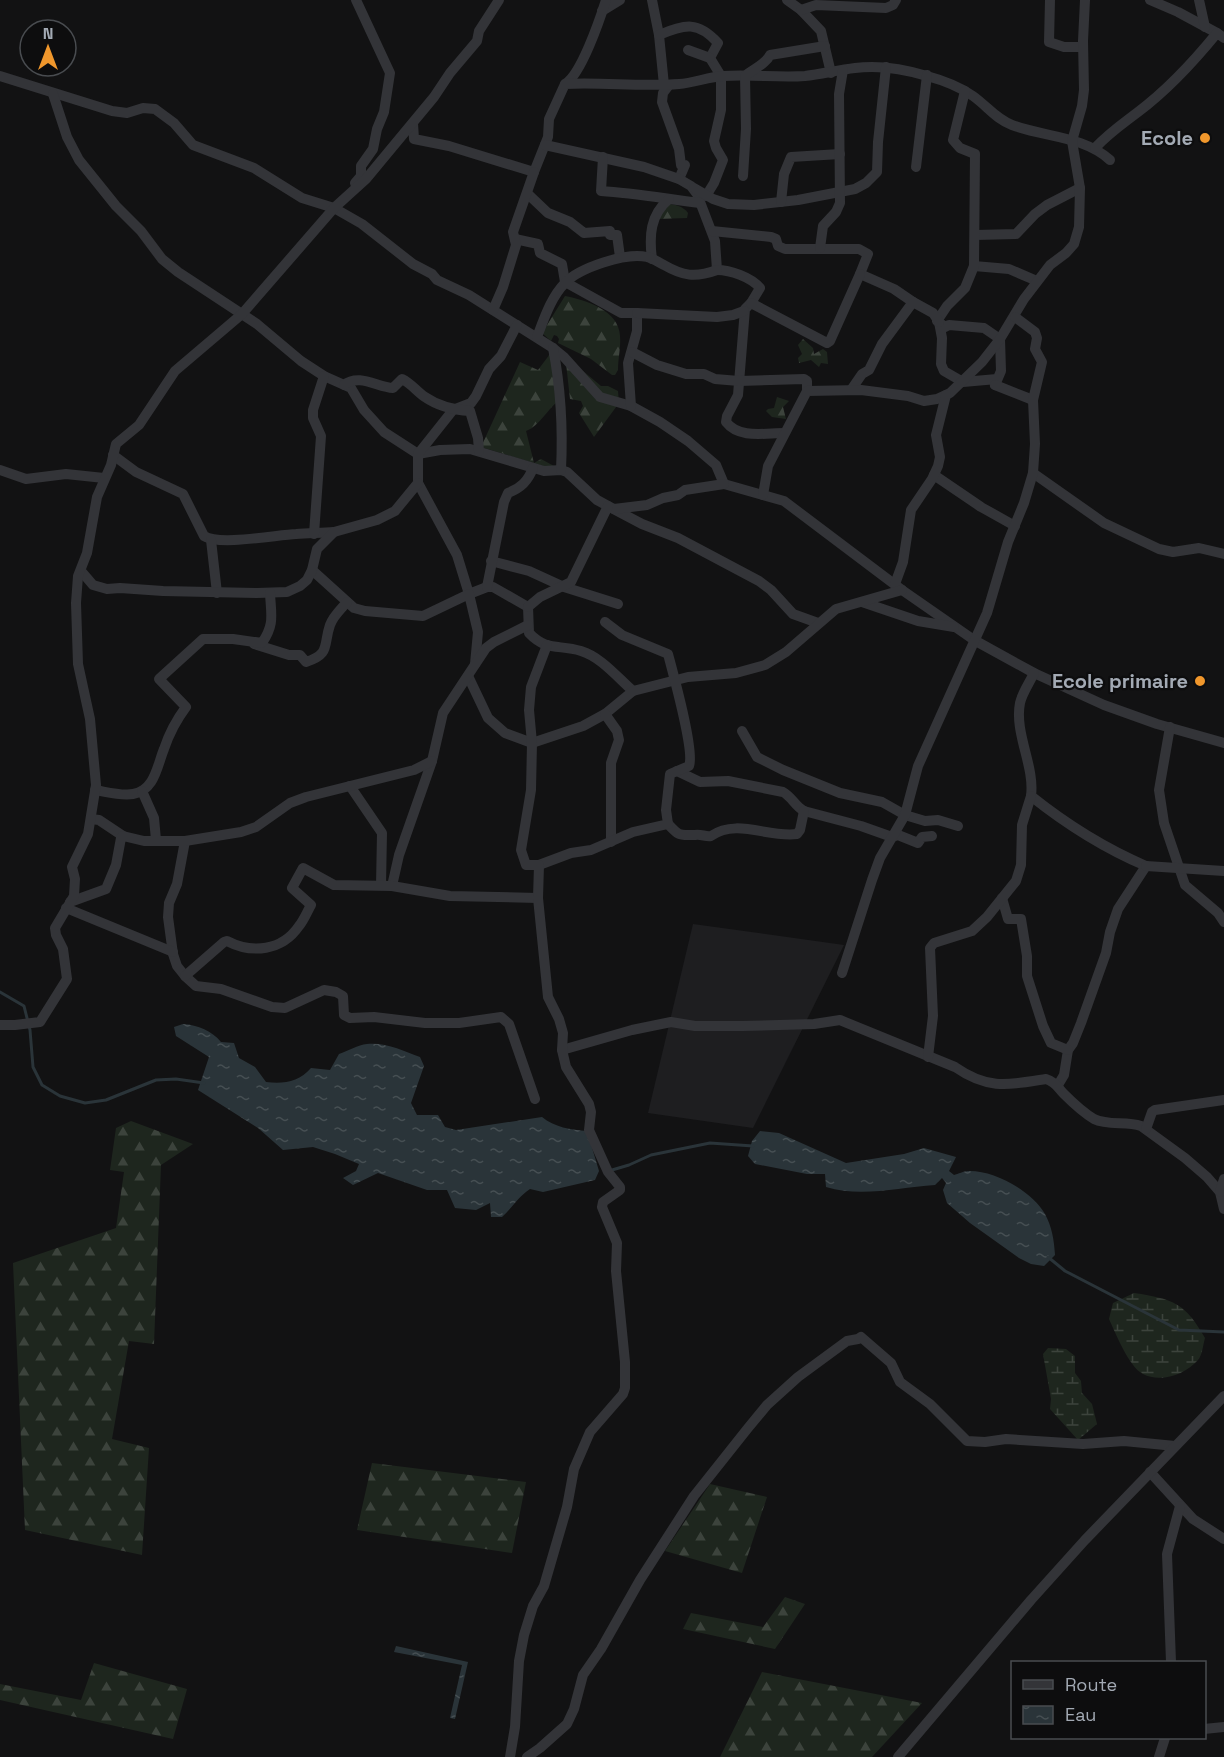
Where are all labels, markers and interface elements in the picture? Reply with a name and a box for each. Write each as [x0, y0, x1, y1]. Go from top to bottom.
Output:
north arrow [18, 18, 78, 78]
text: N [43, 23, 53, 44]
place label: Ecole [1141, 125, 1193, 151]
marker: Ecole [1198, 131, 1212, 145]
place label: Ecole primaire [1052, 668, 1188, 694]
marker: Ecole primaire [1193, 674, 1207, 688]
legend [1011, 1661, 1206, 1739]
text: Route [1065, 1673, 1117, 1696]
text: Eau [1065, 1703, 1096, 1726]

